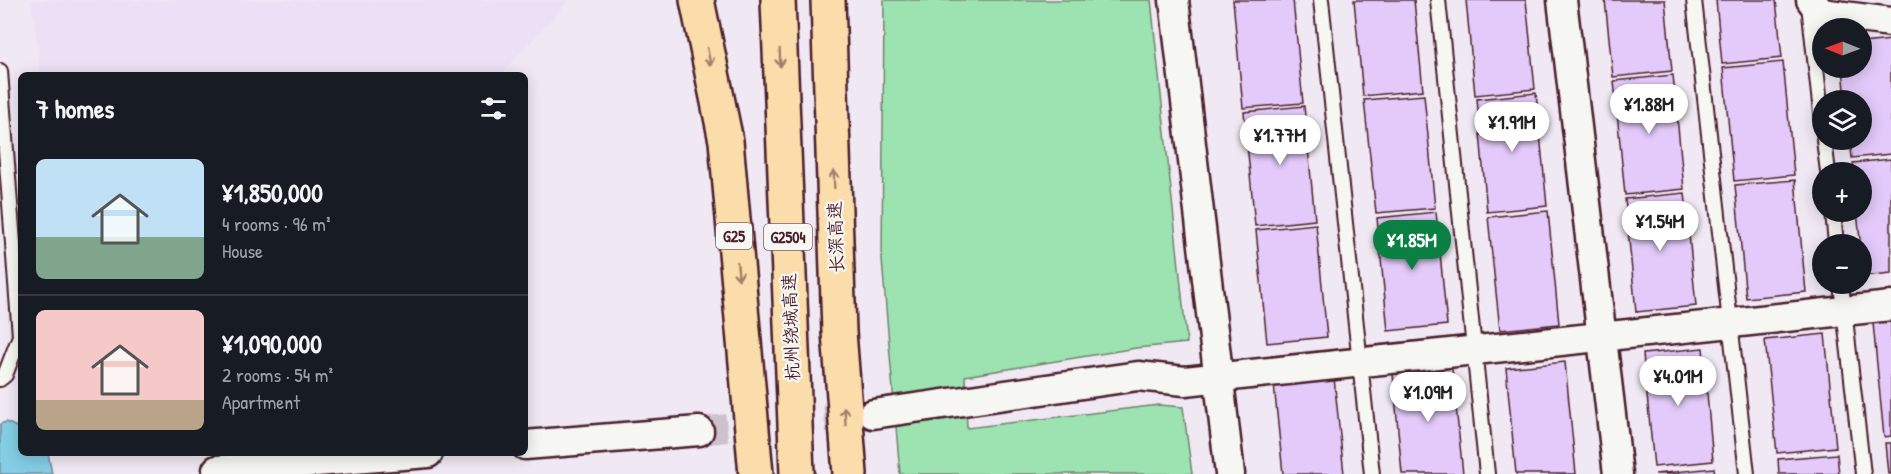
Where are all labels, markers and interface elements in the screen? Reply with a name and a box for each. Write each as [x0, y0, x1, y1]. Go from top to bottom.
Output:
north arrow [1812, 18, 1872, 78]
map controls [1812, 18, 1872, 294]
one-way arrow [704, 47, 715, 67]
one-way arrow [775, 48, 786, 68]
pin: ¥1.88M [1600, 84, 1698, 135]
text: ¥1.88M [1624, 90, 1674, 117]
button: layers [1812, 90, 1872, 150]
text: 7 homes [36, 91, 114, 126]
icon: filters [477, 92, 510, 125]
pin: ¥1.91M [1463, 102, 1561, 153]
text: ¥1.91M [1488, 108, 1536, 135]
pin: ¥1.77M [1231, 115, 1329, 166]
text: ¥1.77M [1254, 121, 1306, 148]
button: + [1812, 162, 1872, 222]
one-way arrow [828, 170, 840, 190]
text: ¥1,850,000 [222, 175, 323, 210]
icon: home [84, 183, 156, 255]
street label: 长深高速 [822, 201, 849, 273]
pin: ¥1.54M [1611, 201, 1709, 252]
text: ¥1.54M [1636, 207, 1684, 234]
text: 4 rooms · 96 m² [222, 210, 331, 237]
pin: ¥1.85M [1363, 220, 1461, 271]
road number: G25 [716, 223, 752, 249]
road number: G2504 [764, 224, 812, 250]
text: ¥1.85M [1387, 226, 1437, 253]
button: − [1812, 234, 1872, 294]
text: House [222, 237, 263, 264]
one-way arrow [732, 261, 743, 281]
street label: 杭州绕城高速 [776, 273, 805, 381]
text: ¥1,090,000 [222, 326, 322, 361]
icon: home [84, 334, 156, 406]
pin: ¥4.01M [1629, 356, 1727, 407]
text: 2 rooms · 54 m² [222, 361, 333, 388]
text: ¥4.01M [1653, 362, 1703, 389]
pin: ¥1.09M [1379, 372, 1477, 423]
text: ¥1.09M [1403, 378, 1453, 405]
text: Apartment [222, 388, 300, 415]
one-way arrow [839, 406, 850, 426]

